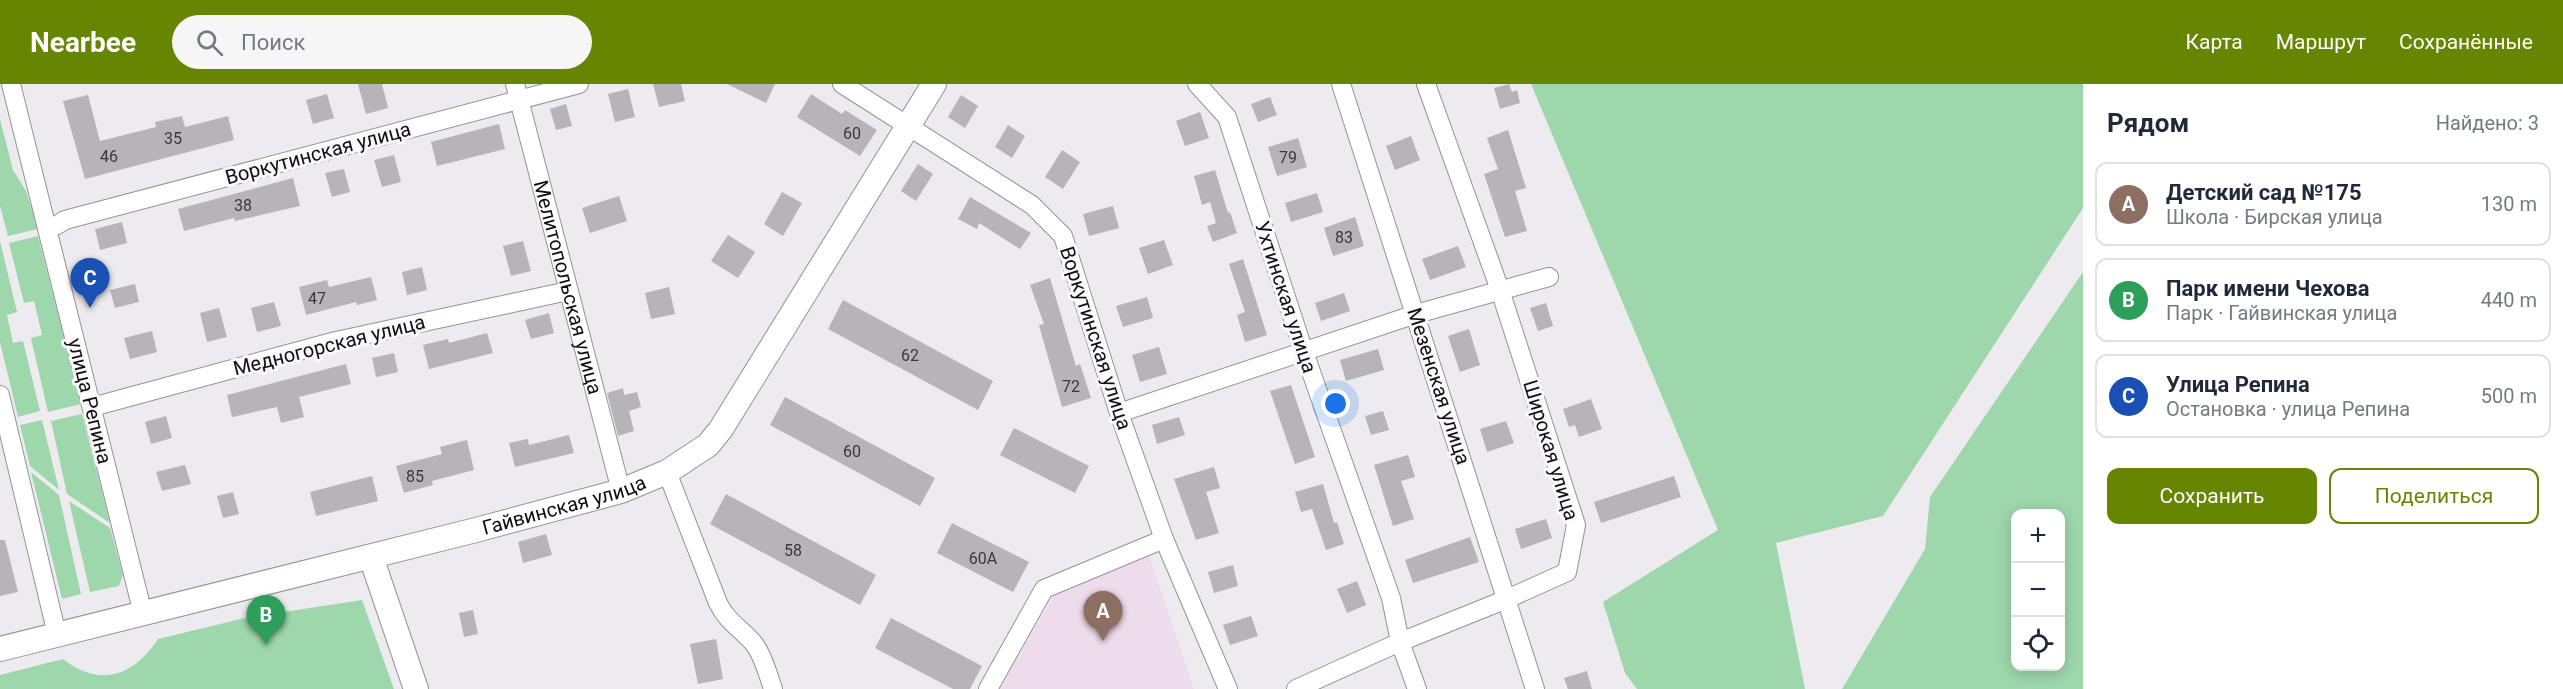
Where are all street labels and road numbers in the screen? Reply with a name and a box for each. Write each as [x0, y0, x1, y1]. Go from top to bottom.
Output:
street label: Воркутинская улица [223, 117, 413, 189]
street label: Мелитопольская улица [529, 178, 607, 397]
street label: Ухтинская улица [1250, 218, 1322, 376]
street label: Воркутинская улица [1055, 243, 1137, 433]
street label: Мезенская улица [1402, 305, 1476, 467]
street label: Медногорская улица [231, 310, 427, 380]
street label: улица Репина [63, 336, 117, 466]
street label: Широкая улица [1518, 377, 1584, 523]
street label: Гайвинская улица [479, 470, 649, 540]

